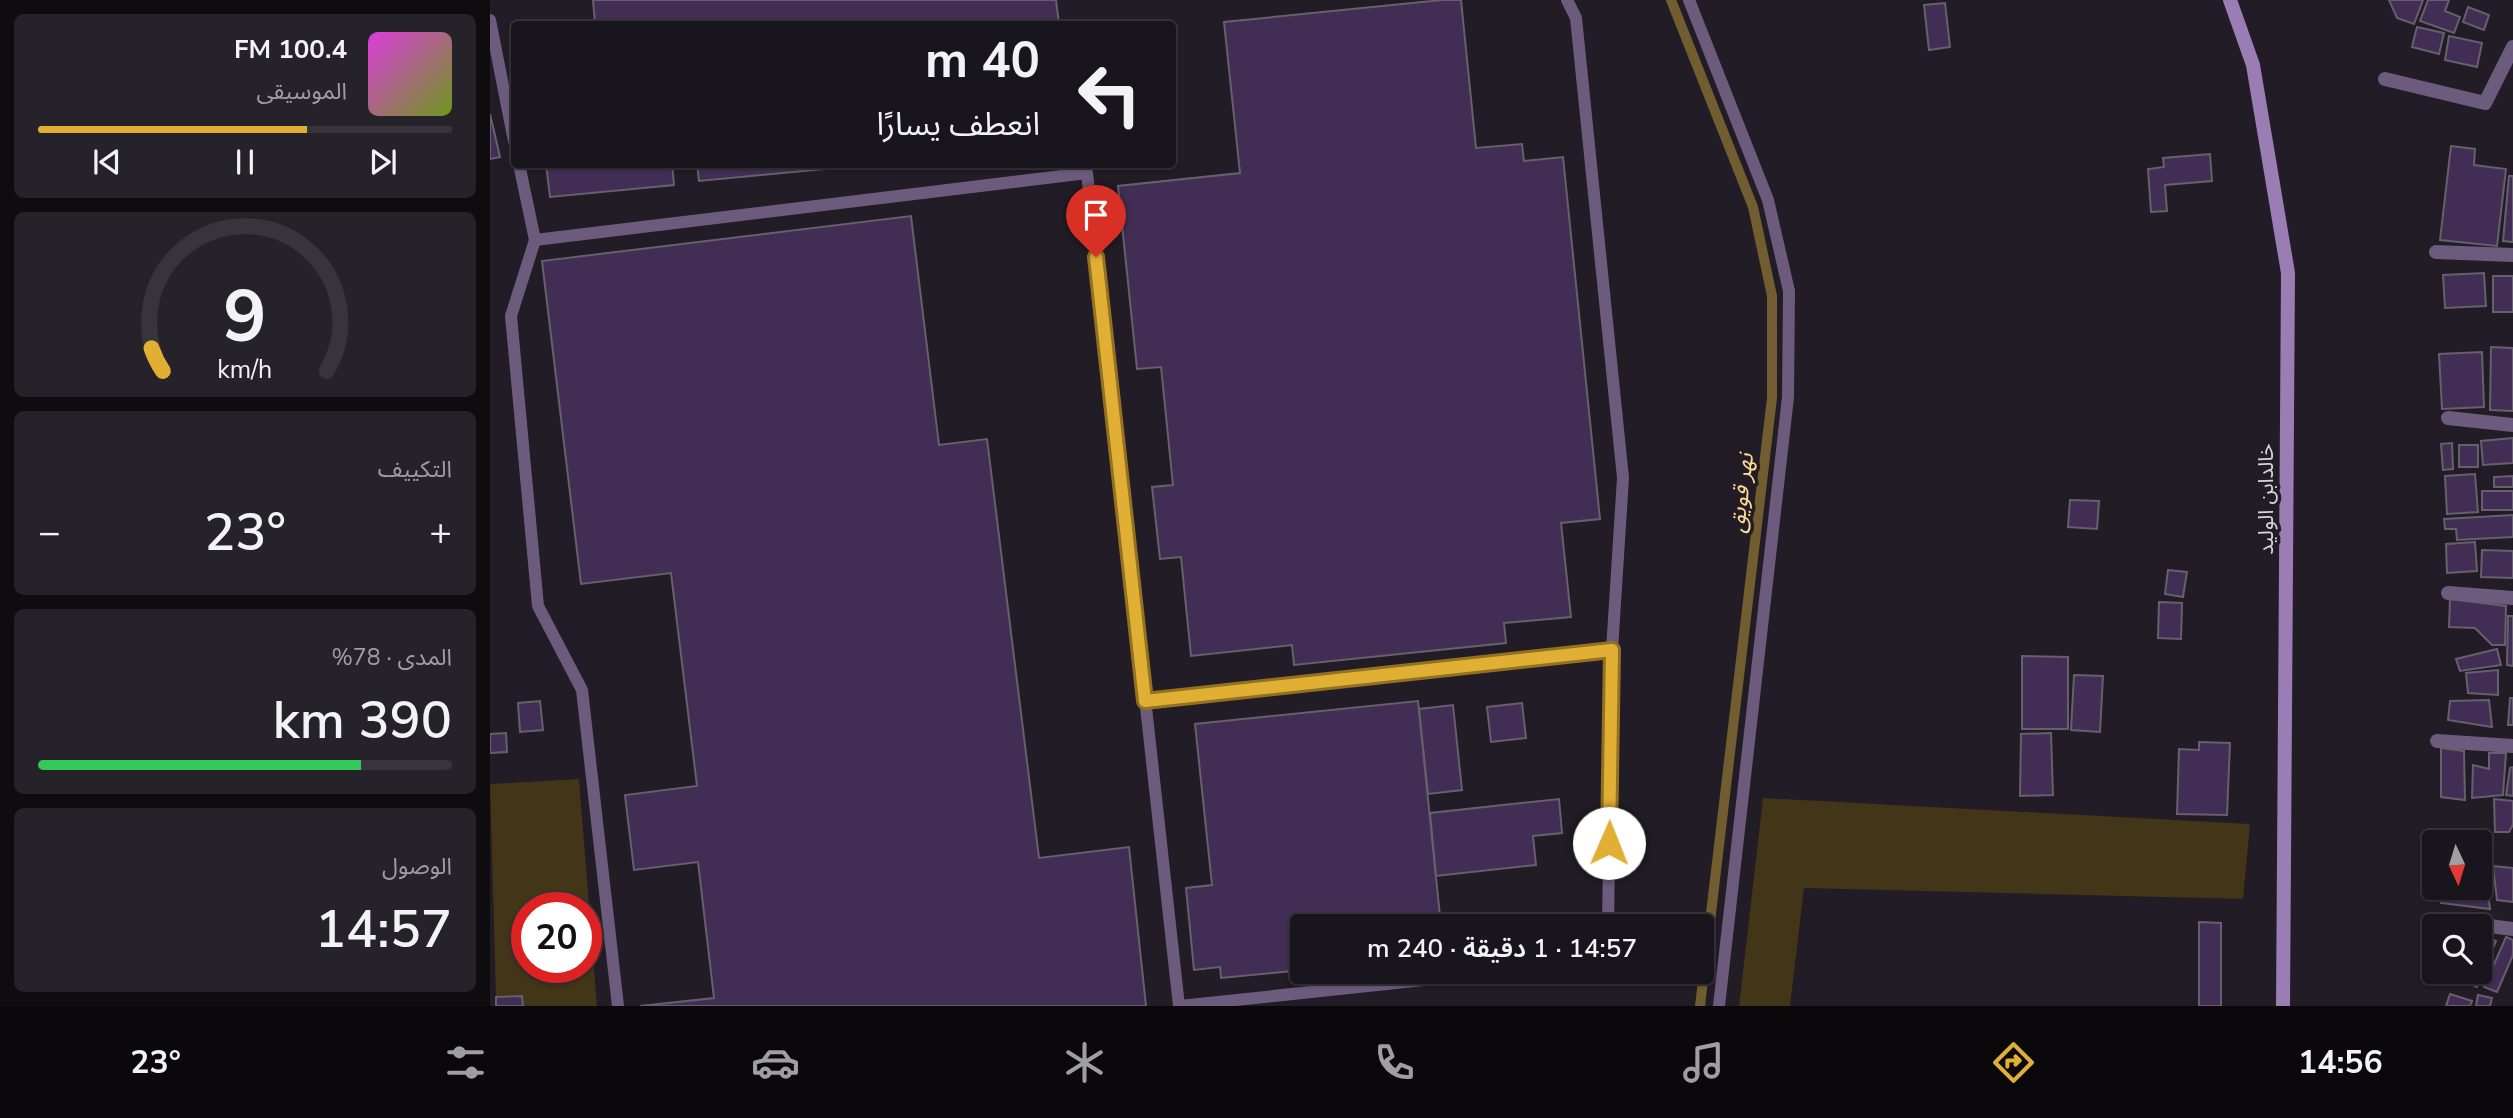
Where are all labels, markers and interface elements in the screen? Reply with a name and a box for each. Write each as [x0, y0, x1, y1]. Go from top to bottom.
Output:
text: 40 m [925, 27, 1040, 94]
text: 100.4 FM [234, 32, 347, 67]
icon: left [1064, 49, 1155, 140]
text: الموسيقى [256, 76, 347, 107]
text: انعطف يسارًا [876, 103, 1040, 146]
icon: previous [88, 143, 126, 181]
icon: pause [226, 143, 264, 181]
icon: next [364, 143, 402, 181]
pin [1066, 185, 1126, 257]
icon: arrive [1077, 196, 1115, 234]
text: 9 [223, 267, 267, 367]
text: km/h [217, 352, 273, 386]
street label: خالدابن الوليد [2252, 443, 2280, 555]
water label: نهر قويق [1721, 450, 1761, 534]
text: التكييف [378, 454, 452, 485]
text: 23° [204, 497, 286, 568]
text: − [38, 507, 61, 558]
text: + [429, 507, 452, 558]
text: المدى · 78% [331, 642, 452, 673]
text: 390 km [273, 685, 452, 756]
position arrow [1572, 806, 1646, 880]
north arrow [2422, 830, 2492, 900]
map controls [2422, 830, 2492, 984]
text: الوصول [382, 851, 452, 882]
speed limit sign: 20 [511, 892, 602, 983]
text: 14:57 [315, 894, 452, 965]
button: search [2422, 914, 2492, 984]
text: 14:57 · 1 دقيقة · 240 m [1367, 931, 1637, 966]
icon: filters [441, 1038, 490, 1087]
icon: car [751, 1038, 800, 1087]
icon: climate [1060, 1038, 1109, 1087]
icon: phone [1370, 1038, 1419, 1087]
icon: music [1679, 1038, 1728, 1087]
icon: directions [1989, 1038, 2038, 1087]
text: 23° [130, 1041, 181, 1084]
text: 14:56 [2298, 1041, 2383, 1084]

